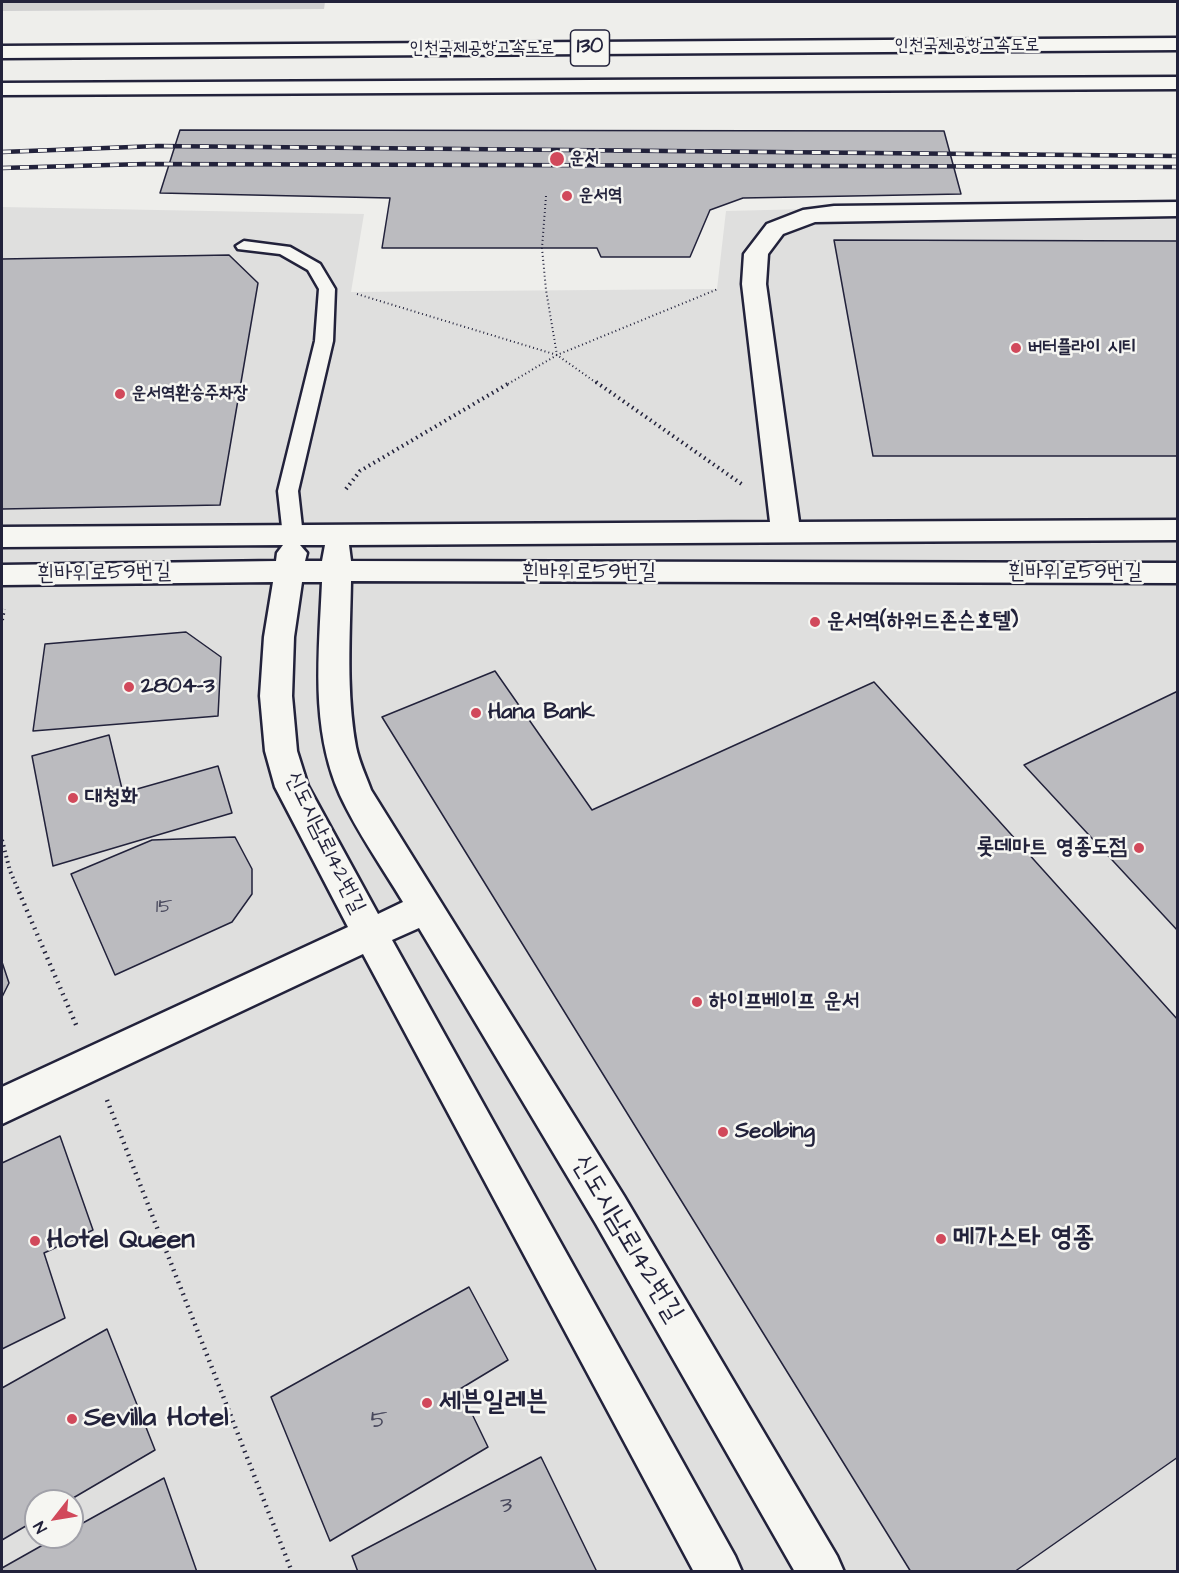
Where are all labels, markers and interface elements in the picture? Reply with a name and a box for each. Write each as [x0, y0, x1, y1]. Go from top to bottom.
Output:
road number: 130 [570, 30, 610, 66]
street label: 인천국제공항고속도로 [895, 35, 1039, 57]
street label: 인천국제공항고속도로 [410, 38, 554, 60]
place label: 운서 [570, 148, 599, 170]
marker: 운서 [548, 150, 566, 168]
place label: 운서역 [579, 185, 622, 207]
marker: 운서역 [560, 189, 574, 203]
place label: 버터플라이 시티 [1028, 337, 1137, 359]
marker: 버터플라이 시티 [1009, 341, 1023, 355]
place label: 운서역환승주차장 [132, 383, 248, 405]
marker: 운서역환승주차장 [113, 387, 127, 401]
street label: 흰바위로59번길 [37, 560, 171, 588]
street label: 흰바위로59번길 [522, 560, 656, 586]
street label: 흰바위로59번길 [1008, 560, 1142, 586]
place label: 운서역(하워드존슨호텔) [827, 609, 1018, 635]
marker: 운서역(하워드존슨호텔) [808, 615, 822, 629]
place label: 2804-3 [141, 674, 215, 700]
marker: 2804-3 [122, 680, 136, 694]
place label: Hana Bank [488, 700, 595, 726]
marker: Hana Bank [469, 706, 483, 720]
street label: 신도시남로142번길 [278, 768, 370, 918]
place label: 대청화 [85, 785, 138, 811]
marker: 대청화 [66, 791, 80, 805]
place label: 롯데마트 영종도점 [977, 835, 1127, 861]
marker: 롯데마트 영종도점 [1132, 841, 1146, 855]
house number: 15 [156, 896, 172, 920]
place label: 하이프베이프 운서 [709, 989, 859, 1015]
marker: 하이프베이프 운서 [690, 995, 704, 1009]
place label: Seolbing [735, 1119, 815, 1145]
marker: Seolbing [716, 1125, 730, 1139]
street label: 신도시남로142번길 [563, 1149, 689, 1329]
place label: 메가스타 영종 [953, 1223, 1094, 1255]
place label: Hotel Queen [47, 1225, 195, 1257]
marker: 메가스타 영종 [934, 1232, 948, 1246]
marker: Hotel Queen [28, 1234, 42, 1248]
place label: 세븐일레븐 [439, 1387, 548, 1419]
marker: 세븐일레븐 [420, 1396, 434, 1410]
place label: Sevilla Hotel [84, 1403, 228, 1435]
house number: 5 [371, 1408, 387, 1436]
marker: Sevilla Hotel [65, 1412, 79, 1426]
north arrow [24, 1489, 84, 1549]
house number: 3 [500, 1493, 512, 1521]
text: N [28, 1517, 52, 1537]

